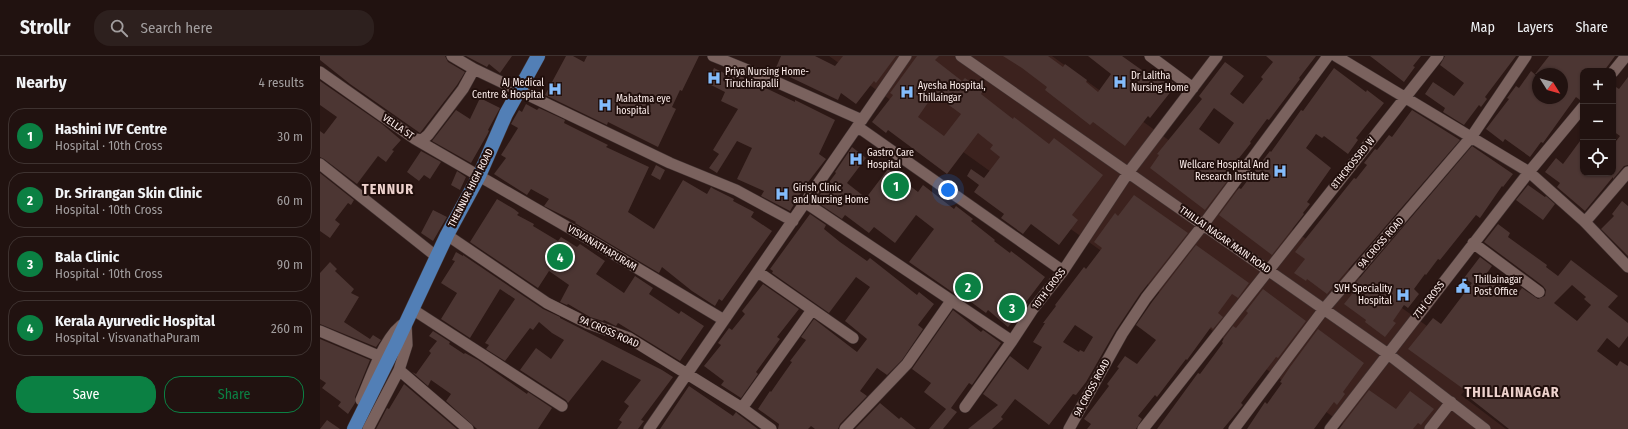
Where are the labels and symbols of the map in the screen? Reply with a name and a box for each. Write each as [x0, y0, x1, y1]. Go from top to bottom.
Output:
place label: Priya Nursing Home- Tiruchirapalli [725, 66, 809, 90]
north arrow [1532, 68, 1568, 104]
hospital icon: Priya Nursing Home- Tiruchirapalli [706, 70, 722, 86]
place label: Dr Lalitha Nursing Home [1131, 70, 1189, 94]
hospital icon: Dr Lalitha Nursing Home [1112, 74, 1128, 90]
place label: AJ Medical Centre & Hospital [472, 77, 544, 101]
place label: Ayesha Hospital, Thillaingar [918, 80, 986, 104]
hospital icon: AJ Medical Centre & Hospital [547, 81, 563, 97]
hospital icon: Ayesha Hospital, Thillaingar [899, 84, 915, 100]
place label: Mahatma eye hospital [616, 93, 671, 117]
hospital icon: Mahatma eye hospital [597, 97, 613, 113]
street label: VELLA ST [380, 112, 416, 142]
street label: 8THCROSSRD W [1328, 134, 1378, 191]
street label: THENNUR HIGH ROAD [446, 147, 496, 229]
place label: Gastro Care Hospital [867, 147, 914, 171]
hospital icon: Gastro Care Hospital [848, 151, 864, 167]
place label: Wellcare Hospital And Research Institute [1180, 159, 1269, 183]
hospital icon: Wellcare Hospital And Research Institute [1272, 163, 1288, 179]
pin: 1 [883, 171, 909, 201]
your location [938, 180, 958, 200]
district label: TENNUR [362, 181, 414, 198]
place label: Girish Clinic and Nursing Home [793, 182, 869, 206]
hospital icon: Girish Clinic and Nursing Home [774, 186, 790, 202]
street label: THILLAI NAGAR MAIN ROAD [1177, 204, 1273, 276]
street label: 9A CROSS ROAD [1356, 215, 1407, 271]
street label: VISVANATHAPURAM [565, 223, 639, 273]
pin: 4 [547, 242, 573, 272]
street label: 10TH CROSS [1030, 266, 1068, 312]
pin: 2 [955, 272, 981, 302]
place label: Thillainagar Post Office [1474, 274, 1523, 298]
public building icon: Thillainagar Post Office [1455, 278, 1471, 294]
street label: 7TH CROSS [1411, 279, 1447, 321]
place label: SVH Speciality Hospital [1334, 283, 1393, 307]
hospital icon: SVH Speciality Hospital [1395, 287, 1411, 303]
pin: 3 [999, 293, 1025, 323]
street label: 9A CROSS ROAD [577, 314, 641, 351]
street label: 9A CROSS ROAD [1071, 357, 1113, 419]
district label: THILLAINAGAR [1464, 384, 1560, 401]

